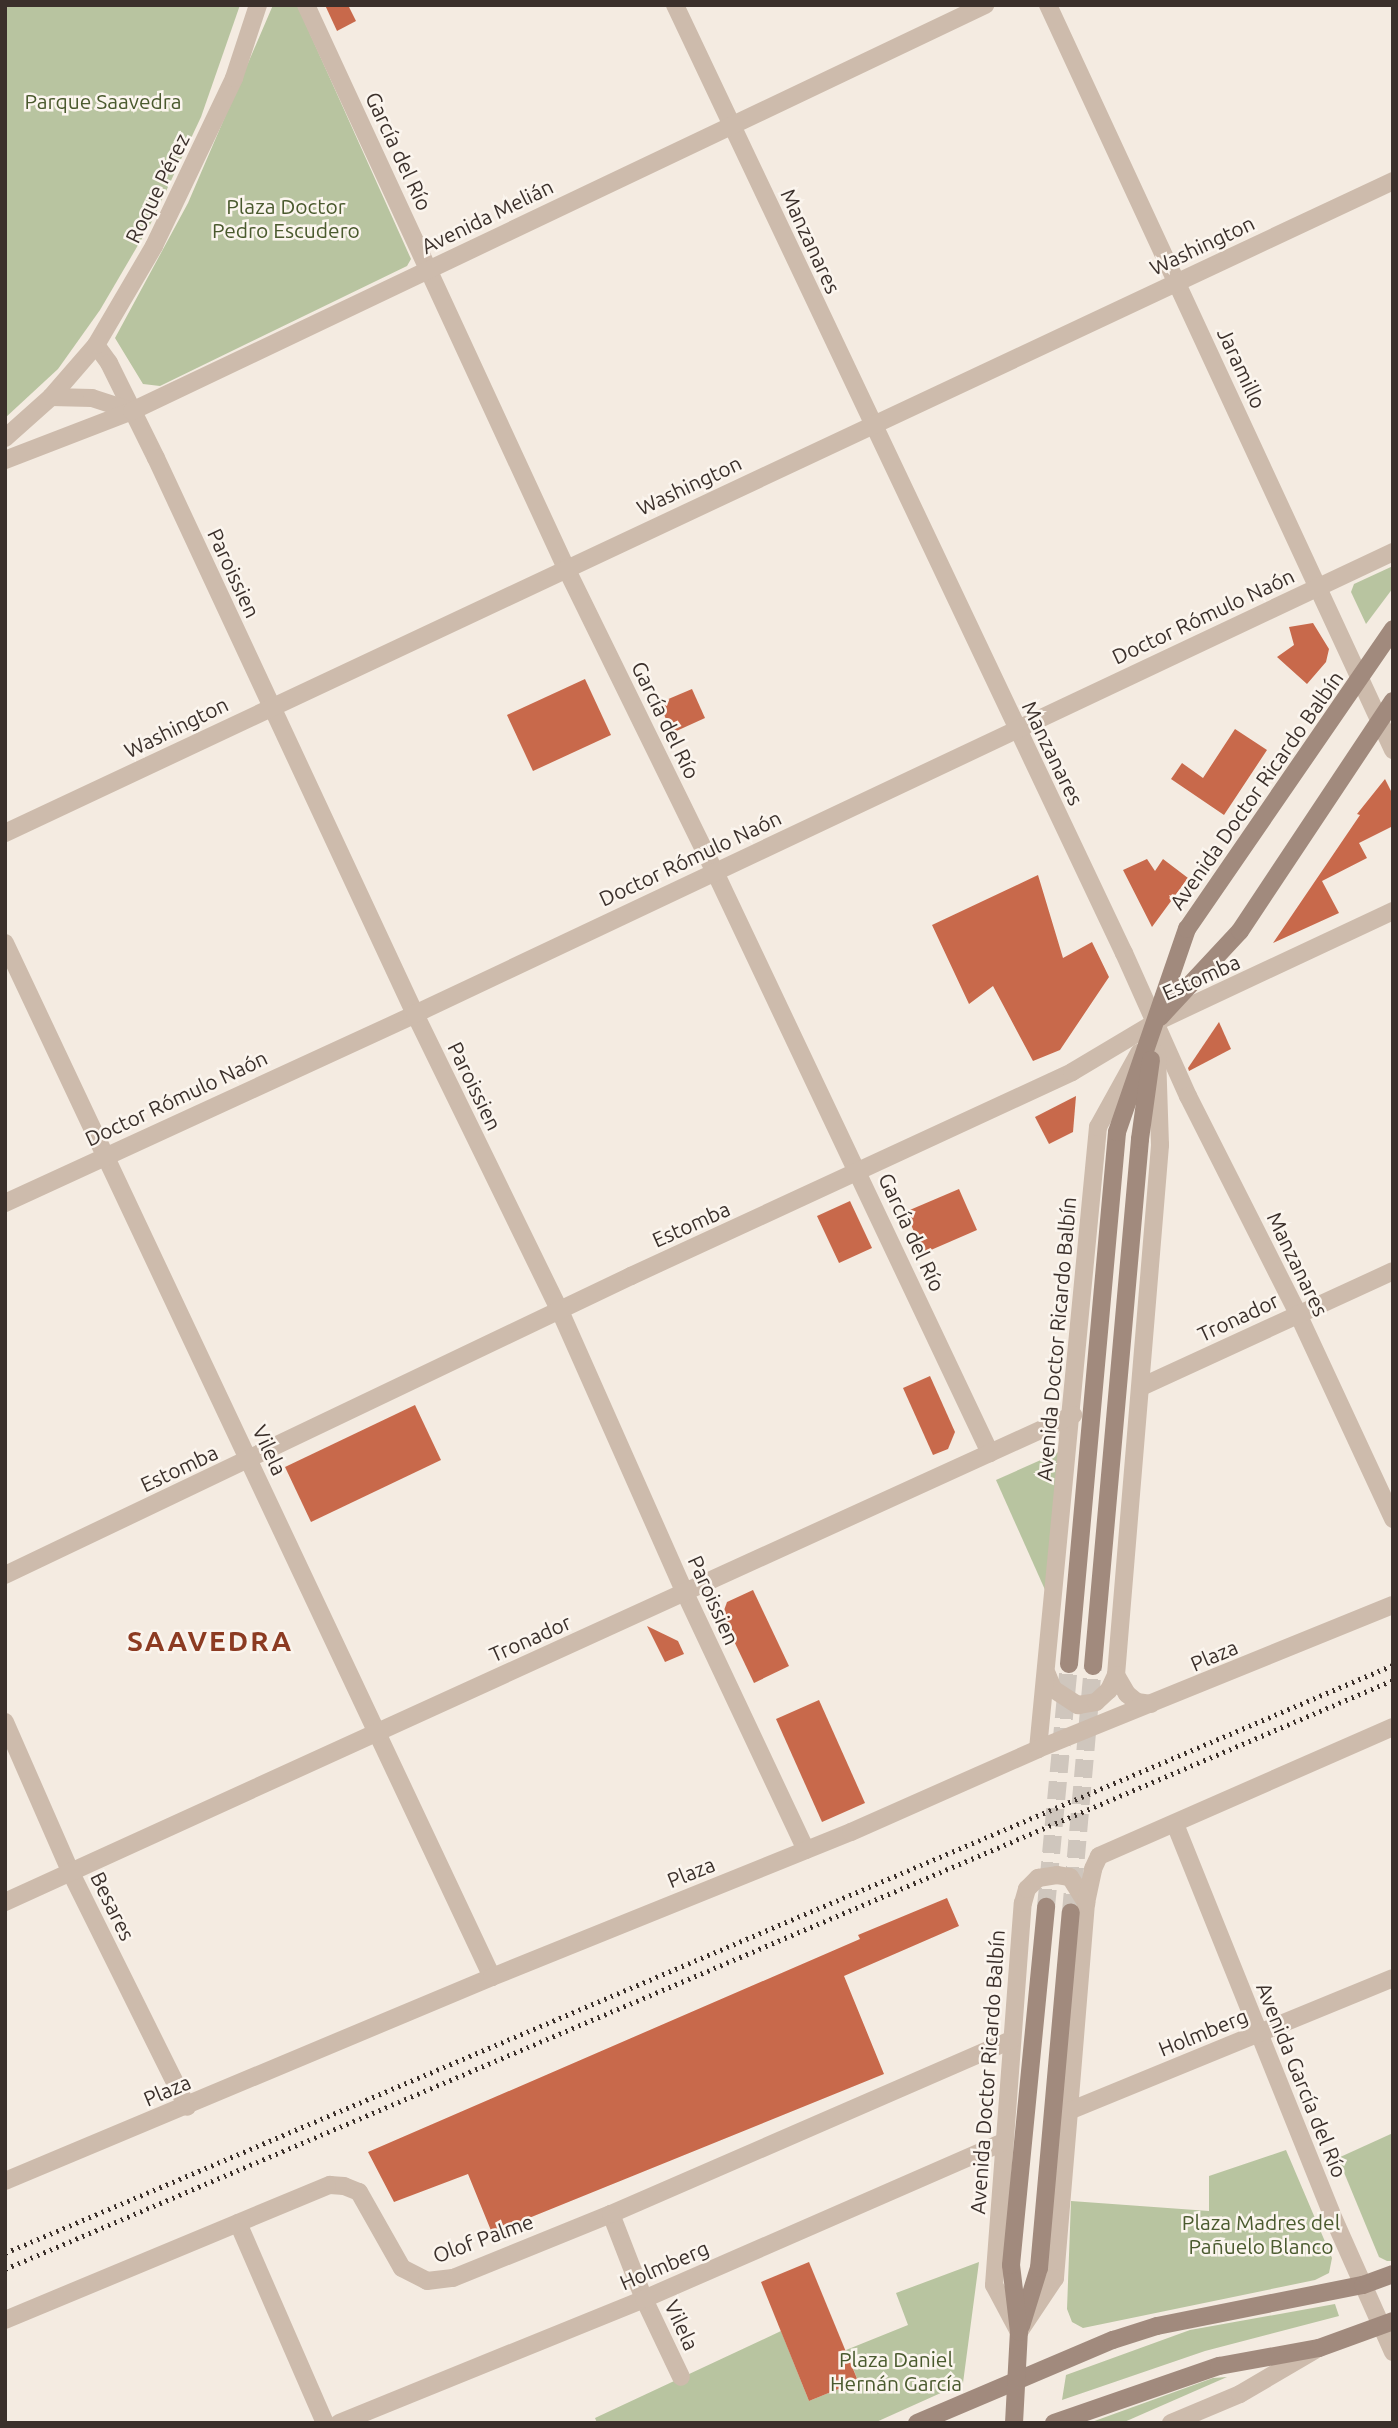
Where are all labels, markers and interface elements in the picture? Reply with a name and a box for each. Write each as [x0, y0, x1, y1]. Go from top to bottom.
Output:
park label: Parque Saavedra [24, 88, 182, 114]
street label: García del Río [361, 88, 437, 214]
street label: Roque Pérez [120, 129, 194, 247]
street label: Avenida Melián [417, 173, 557, 259]
street label: Manzanares [776, 185, 846, 297]
park label: Plaza Doctor Pedro Escudero [212, 193, 360, 243]
street label: Washington [1146, 210, 1258, 280]
street label: Jaramillo [1212, 324, 1272, 412]
street label: Washington [633, 450, 745, 520]
street label: Paroissien [202, 524, 266, 622]
street label: Doctor Rómulo Naón [1108, 563, 1298, 669]
street label: García del Río [627, 657, 705, 783]
street label: Avenida Doctor Ricardo Balbín [1164, 666, 1348, 914]
street label: Washington [120, 691, 232, 763]
street label: Manzanares [1017, 697, 1089, 809]
street label: Doctor Rómulo Naón [595, 805, 785, 911]
street label: Estomba [1158, 949, 1244, 1005]
street label: Paroissien [443, 1038, 507, 1134]
street label: Doctor Rómulo Naón [81, 1045, 271, 1151]
street label: García del Río [874, 1169, 950, 1295]
street label: Estomba [648, 1196, 734, 1252]
street label: Avenida Doctor Ricardo Balbín [1031, 1196, 1081, 1482]
street label: Manzanares [1262, 1208, 1334, 1320]
street label: Tronador [1193, 1287, 1283, 1347]
street label: Vilela [247, 1421, 293, 1479]
street label: Estomba [136, 1439, 222, 1497]
street label: Paroissien [683, 1551, 745, 1649]
street label: Tronador [485, 1609, 575, 1667]
district label: SAAVEDRA [128, 1624, 292, 1658]
street label: Plaza [1186, 1634, 1242, 1676]
street label: Plaza [663, 1851, 719, 1893]
street label: Besares [86, 1867, 140, 1945]
street label: Avenida Doctor Ricardo Balbín [964, 1929, 1010, 2215]
street label: Avenida García del Río [1251, 1979, 1353, 2181]
street label: Holmberg [1154, 2003, 1252, 2061]
street label: Plaza [139, 2069, 195, 2111]
street label: Olof Palme [429, 2208, 537, 2268]
park label: Plaza Madres del Pañuelo Blanco [1182, 2209, 1340, 2259]
street label: Holmberg [616, 2235, 712, 2295]
street label: Vilela [659, 2296, 705, 2354]
park label: Plaza Daniel Hernán García [830, 2346, 962, 2396]

